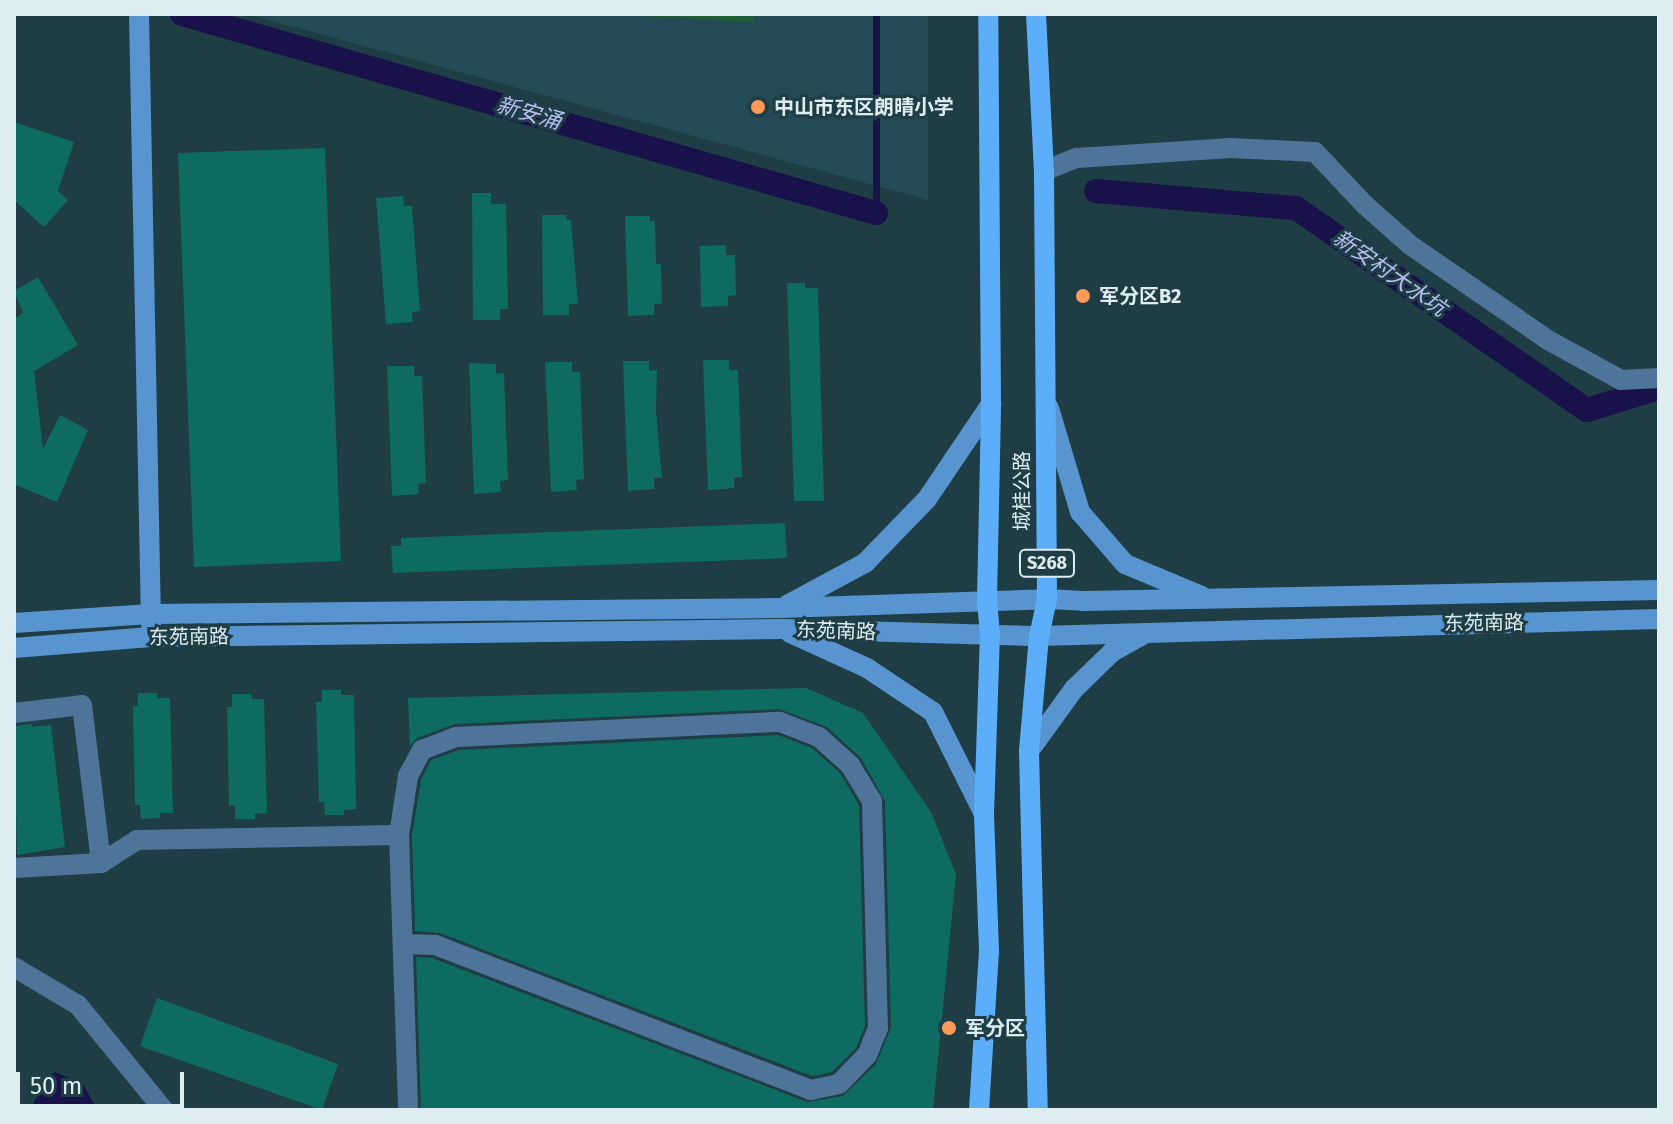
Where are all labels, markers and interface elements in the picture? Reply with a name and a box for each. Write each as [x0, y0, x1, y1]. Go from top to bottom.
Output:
water label: 新安涌 [494, 91, 564, 135]
place label: 中山市东区朗晴小学 [774, 95, 954, 119]
marker: 中山市东区朗晴小学 [749, 98, 767, 116]
water label: 新安村大水坑 [1328, 224, 1452, 322]
place label: 军分区B2 [1099, 284, 1181, 308]
marker: 军分区B2 [1074, 287, 1092, 305]
street label: 城桂公路 [1010, 451, 1034, 531]
road number: S268 [1017, 549, 1077, 577]
street label: 东苑南路 [1444, 610, 1524, 636]
street label: 东苑南路 [796, 618, 876, 644]
street label: 东苑南路 [149, 624, 229, 650]
place label: 军分区 [965, 1016, 1025, 1040]
marker: 军分区 [940, 1019, 958, 1037]
scale bar [20, 1056, 188, 1106]
text: 50 m [30, 1072, 82, 1100]

